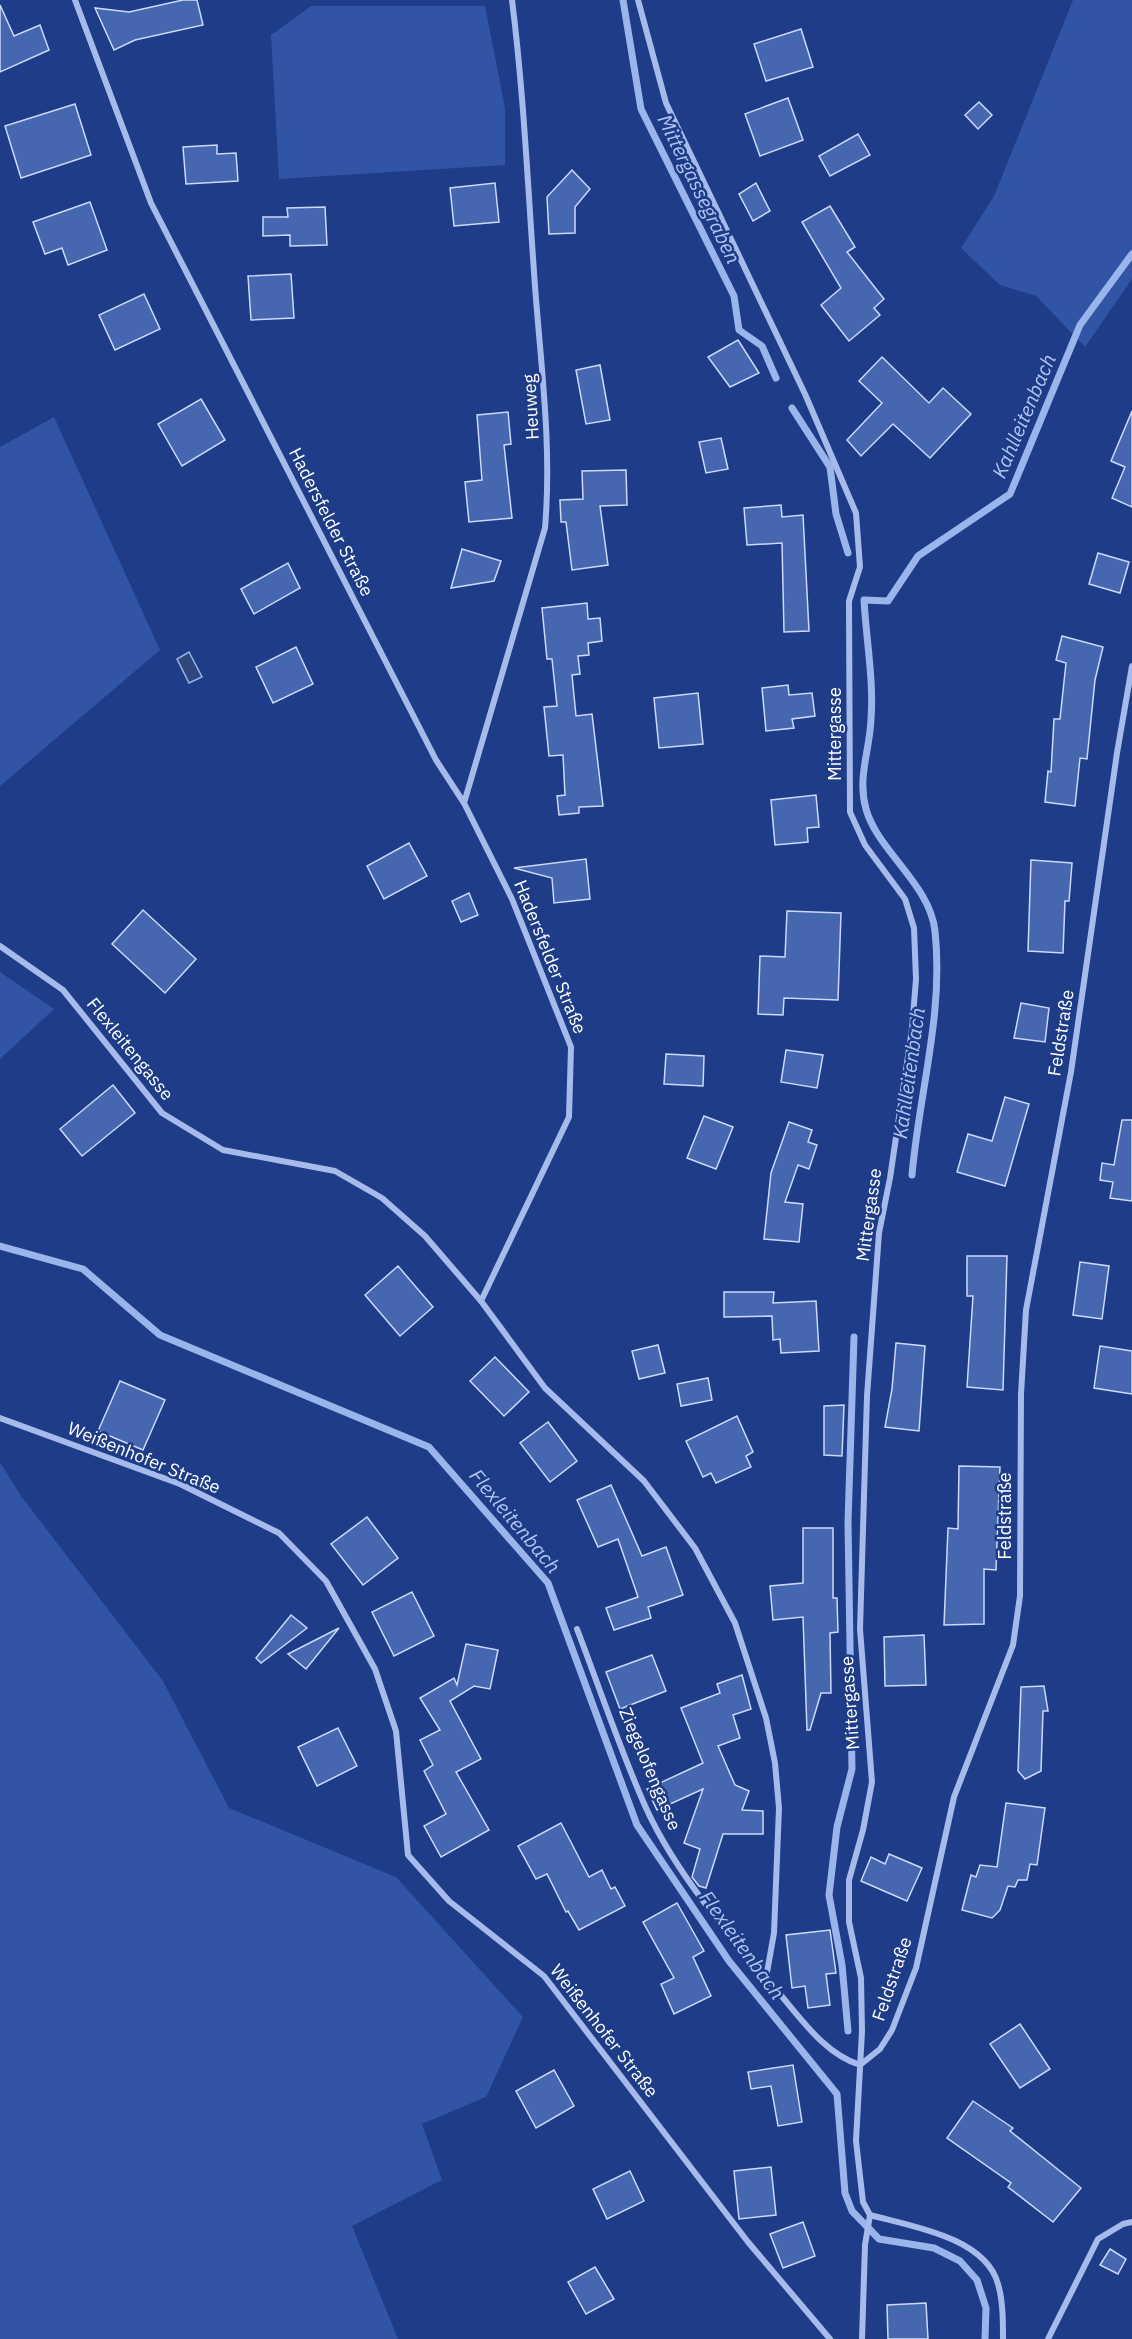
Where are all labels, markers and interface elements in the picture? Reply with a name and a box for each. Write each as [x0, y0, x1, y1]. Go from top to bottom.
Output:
water label: Mittergassegraben [652, 110, 747, 268]
water label: Kahlleitenbach [985, 350, 1062, 482]
street label: Heuweg [517, 373, 544, 441]
street label: Hadersfelder Straße [284, 443, 379, 600]
street label: Mittergasse [823, 687, 846, 781]
street label: Hadersfelder Straße [509, 876, 592, 1037]
street label: Feldstraße [1042, 988, 1079, 1078]
street label: Flexleitengasse [82, 993, 179, 1105]
water label: Kahlleitenbach [886, 1006, 931, 1140]
street label: Mittergasse [851, 1167, 886, 1263]
street label: Weißenhofer Straße [64, 1416, 224, 1499]
water label: Flexleitenbach [464, 1463, 567, 1579]
street label: Feldstraße [993, 1472, 1016, 1560]
street label: Mittergasse [835, 1655, 864, 1751]
street label: Ziegelofengasse [614, 1704, 687, 1834]
water label: Flexleitenbach [694, 1885, 791, 2005]
street label: Feldstraße [866, 1934, 917, 2024]
street label: Weißenhofer Straße [545, 1959, 664, 2102]

